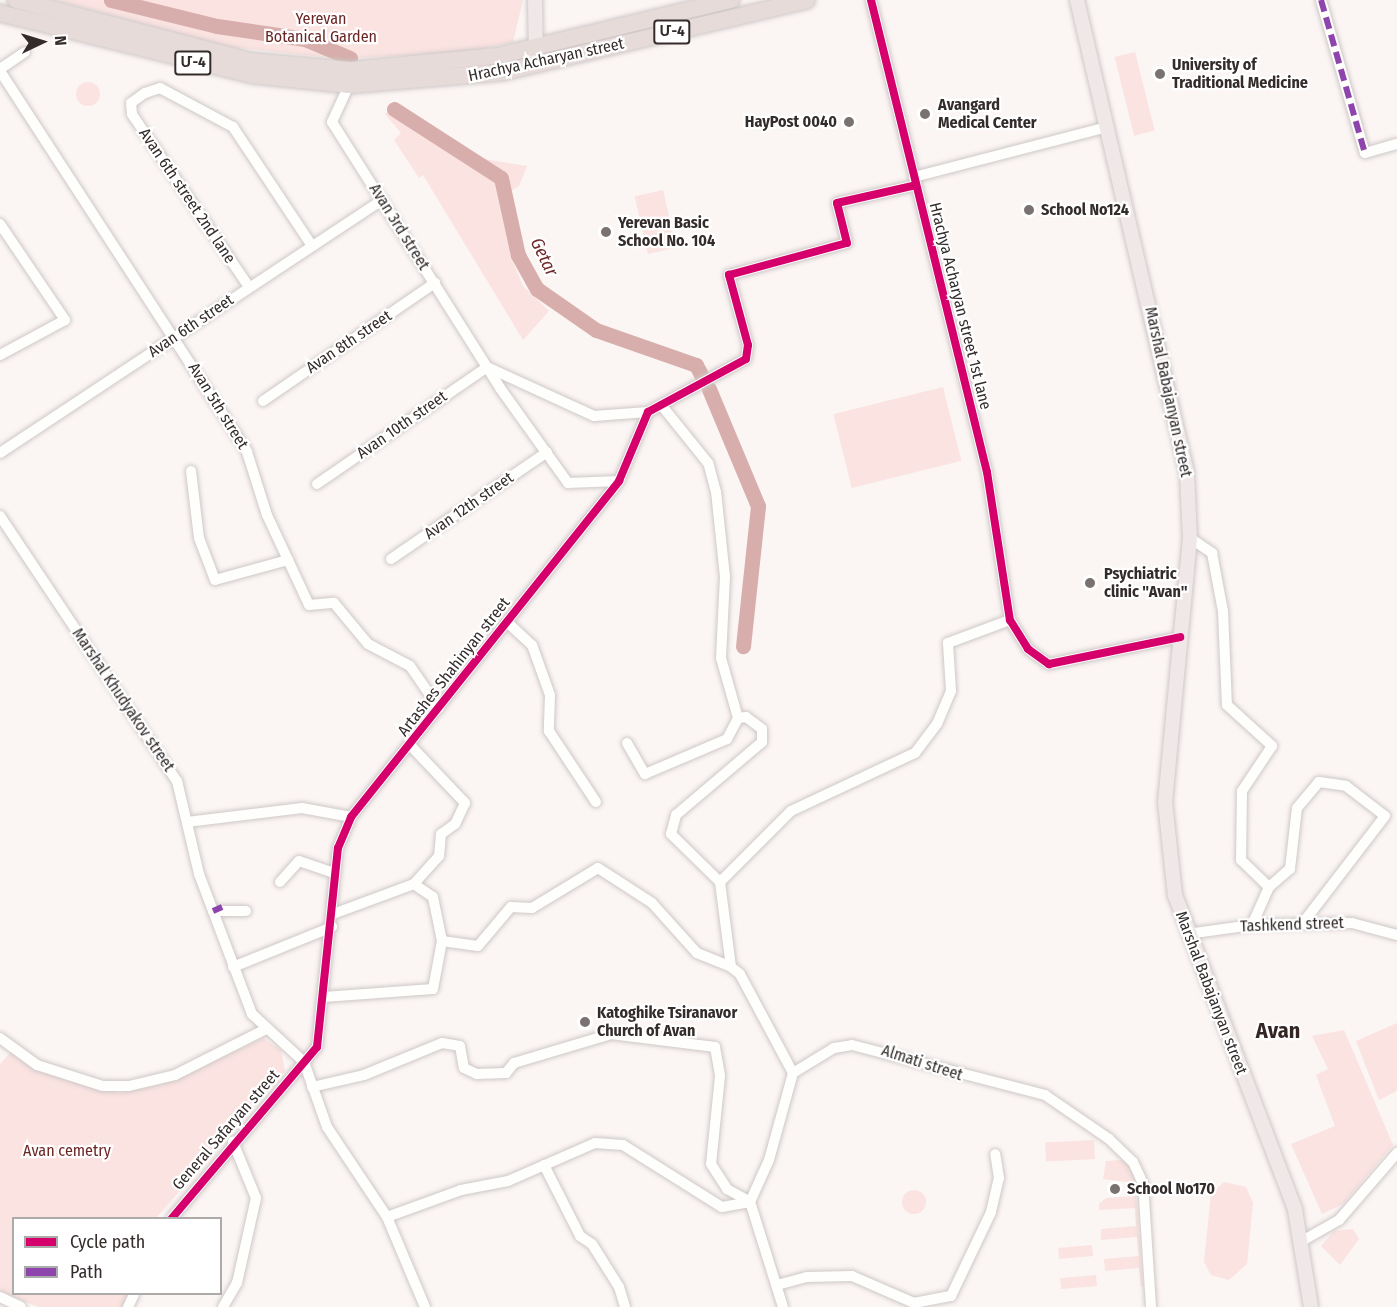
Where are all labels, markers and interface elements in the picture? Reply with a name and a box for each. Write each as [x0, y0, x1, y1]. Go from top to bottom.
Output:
park label: Yerevan Botanical Garden [265, 9, 377, 47]
north arrow [12, 12, 72, 72]
road number: Մ-4 [652, 20, 692, 44]
street label: Hrachya Acharyan street [466, 34, 626, 86]
text: N [51, 35, 70, 46]
road number: Մ-4 [174, 51, 212, 75]
place label: University of Traditional Medicine [1172, 55, 1308, 93]
marker: University of Traditional Medicine [1153, 67, 1167, 81]
place label: Avangard Medical Center [938, 95, 1037, 133]
marker: Avangard Medical Center [916, 105, 934, 123]
place label: HayPost 0040 [745, 112, 837, 132]
marker: HayPost 0040 [842, 115, 856, 129]
street label: Avan 6th street 2nd lane [135, 125, 239, 267]
street label: Avan 3rd street [365, 180, 433, 274]
street label: Hrachya Acharyan street 1st lane [925, 200, 995, 412]
place label: School No124 [1041, 200, 1129, 220]
marker: School No124 [1022, 203, 1036, 217]
place label: Yerevan Basic School No. 104 [618, 213, 715, 251]
marker: Yerevan Basic School No. 104 [599, 225, 613, 239]
water label: Getar [526, 234, 562, 280]
street label: Avan 6th street [145, 290, 237, 362]
street label: Marshal Babajanyan street [1141, 305, 1195, 479]
street label: Avan 8th street [303, 306, 395, 378]
street label: Avan 5th street [184, 359, 252, 453]
street label: Avan 10th street [353, 387, 451, 463]
street label: Avan 12th street [421, 468, 517, 544]
place label: Psychiatric clinic "Avan" [1104, 564, 1188, 602]
marker: Psychiatric clinic "Avan" [1081, 574, 1099, 592]
street label: Artashes Shahinyan street [394, 594, 514, 740]
street label: Marshal Khudyakov street [68, 625, 178, 775]
street label: Marshal Babajanyan street [1171, 909, 1251, 1077]
street label: Tashkend street [1240, 914, 1344, 936]
place label: Katoghike Tsiranavor Church of Avan [597, 1003, 737, 1041]
marker: Katoghike Tsiranavor Church of Avan [578, 1015, 592, 1029]
district label: Avan [1256, 1018, 1300, 1044]
street label: Almati street [879, 1041, 965, 1085]
street label: General Safaryan street [169, 1066, 283, 1194]
park label: Avan cemetry [23, 1141, 111, 1161]
place label: School No170 [1127, 1179, 1215, 1199]
marker: School No170 [1108, 1182, 1122, 1196]
legend [12, 1217, 222, 1295]
text: Cycle path [70, 1231, 145, 1253]
text: Path [70, 1261, 103, 1283]

